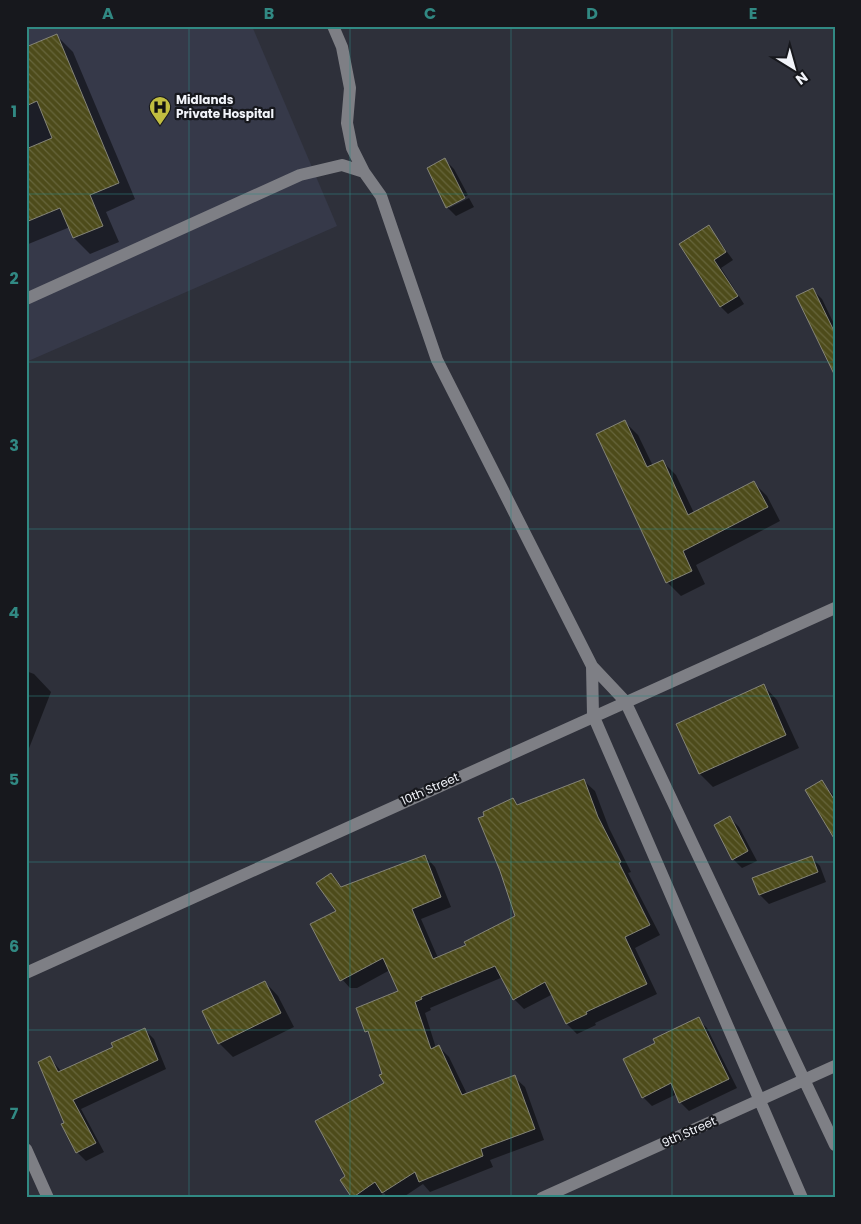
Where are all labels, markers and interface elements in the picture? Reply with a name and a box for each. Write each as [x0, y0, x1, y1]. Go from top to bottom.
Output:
text: A [102, 2, 114, 25]
text: B [264, 2, 274, 25]
text: C [424, 2, 436, 25]
text: D [586, 2, 598, 25]
text: E [749, 2, 757, 25]
north arrow [768, 42, 818, 92]
text: N [792, 67, 812, 90]
place label: Midlands Private Hospital [176, 91, 274, 122]
hospital icon: Midlands Private Hospital [148, 95, 172, 126]
text: 1 [11, 100, 17, 123]
text: 2 [9, 267, 19, 290]
text: 3 [9, 434, 19, 457]
text: 4 [9, 601, 20, 624]
text: 5 [9, 768, 19, 791]
street label: 10th Street [398, 768, 461, 809]
text: 6 [9, 935, 19, 958]
text: 7 [10, 1102, 19, 1125]
street label: 9th Street [659, 1112, 719, 1151]

